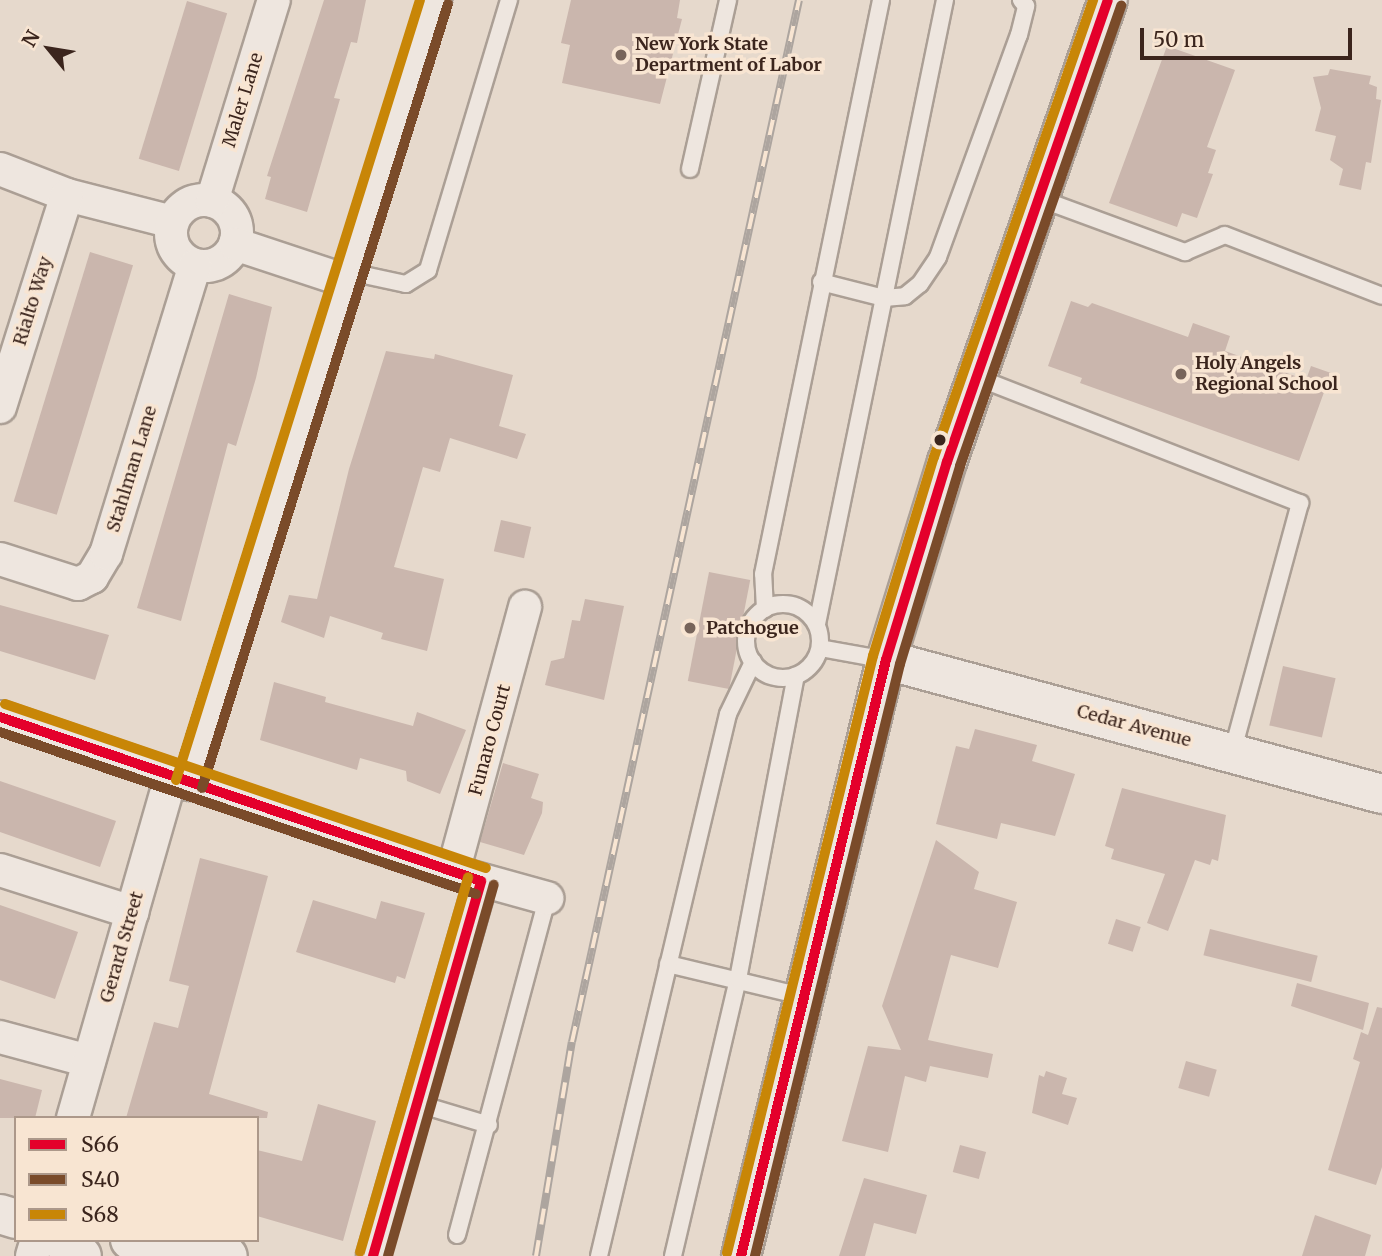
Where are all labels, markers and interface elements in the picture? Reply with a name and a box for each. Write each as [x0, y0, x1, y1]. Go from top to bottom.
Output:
north arrow [14, 14, 84, 84]
scale bar [1144, 14, 1356, 58]
text: N [17, 26, 45, 51]
text: 50 m [1153, 26, 1204, 53]
place label: New York State Department of Labor [635, 34, 822, 76]
marker: New York State Department of Labor [613, 47, 629, 63]
street label: Maler Lane [218, 50, 268, 150]
street label: Rialto Way [9, 254, 57, 348]
place label: Holy Angels Regional School [1195, 353, 1338, 396]
marker: Holy Angels Regional School [1173, 366, 1189, 382]
street label: Stahlman Lane [102, 403, 162, 535]
unlabelled marker [933, 433, 947, 447]
place label: Patchogue [706, 617, 799, 639]
marker: Patchogue [680, 618, 700, 638]
street label: Funaro Court [465, 682, 515, 798]
street label: Cedar Avenue [1075, 700, 1193, 752]
street label: Gerard Street [96, 889, 148, 1005]
legend [14, 1116, 259, 1242]
text: S66 [81, 1131, 119, 1158]
text: S40 [81, 1166, 120, 1193]
text: S68 [81, 1201, 119, 1228]

